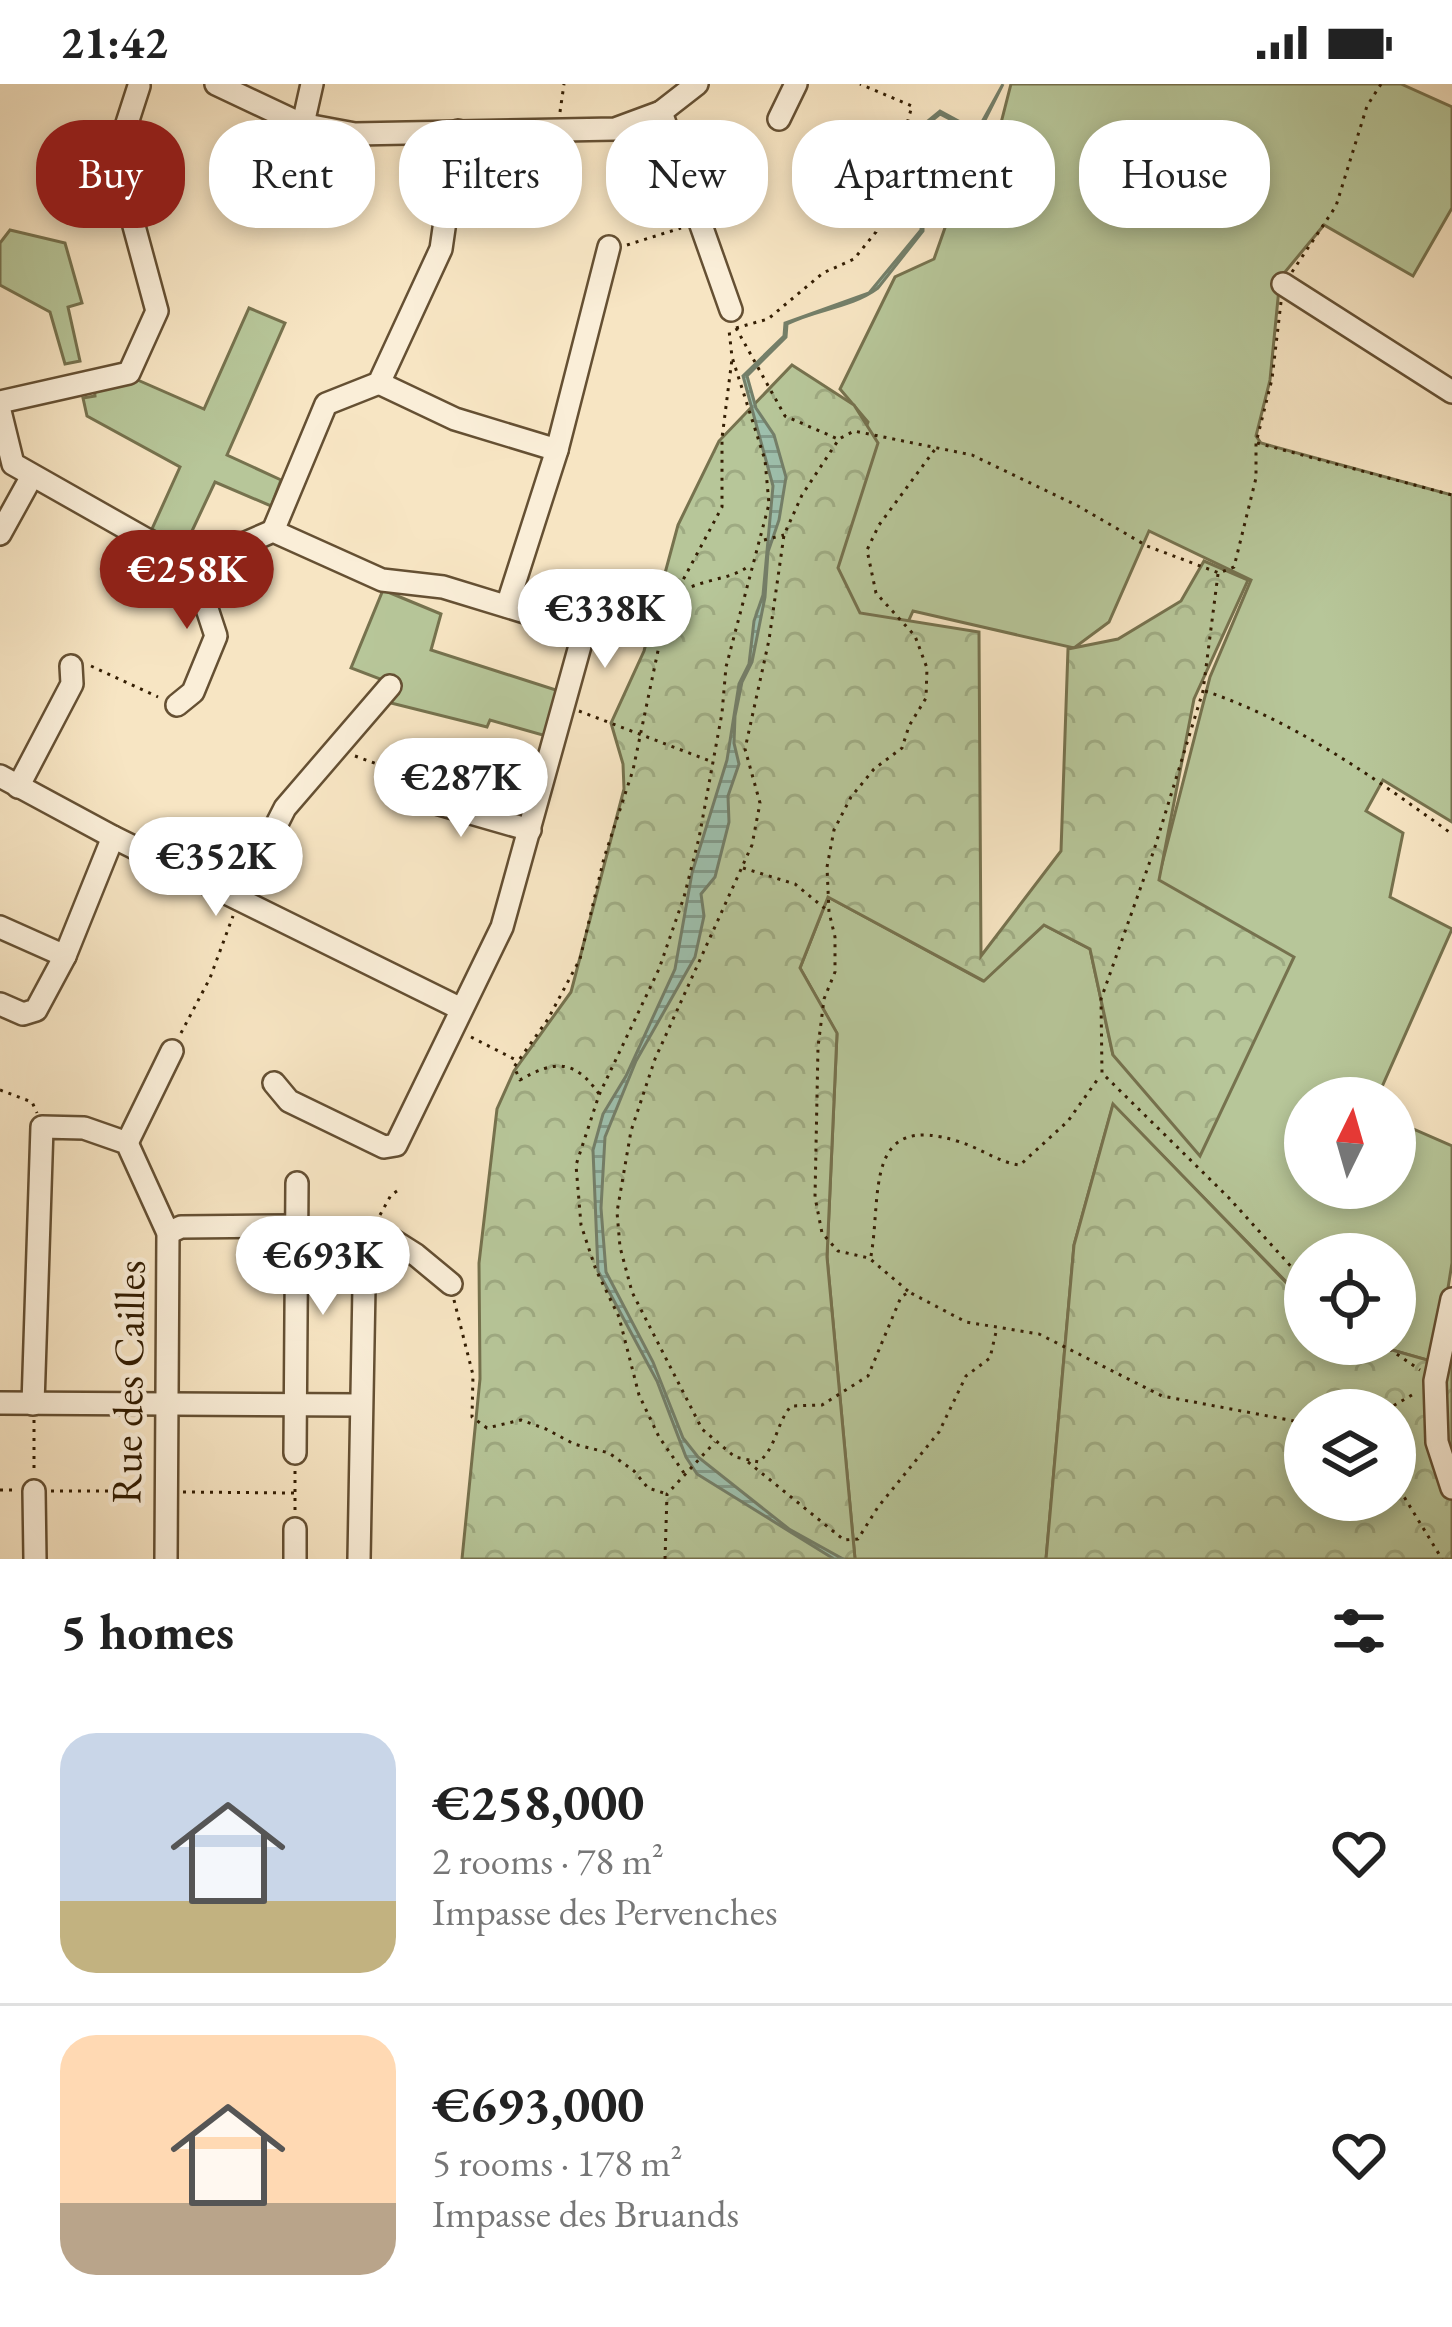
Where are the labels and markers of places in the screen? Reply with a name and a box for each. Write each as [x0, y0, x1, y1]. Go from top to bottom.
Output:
pin: €258K [103, 530, 271, 632]
pin: €338K [521, 569, 689, 671]
pin: €287K [377, 738, 545, 840]
pin: €352K [132, 817, 300, 919]
pin: €693K [239, 1216, 407, 1318]

